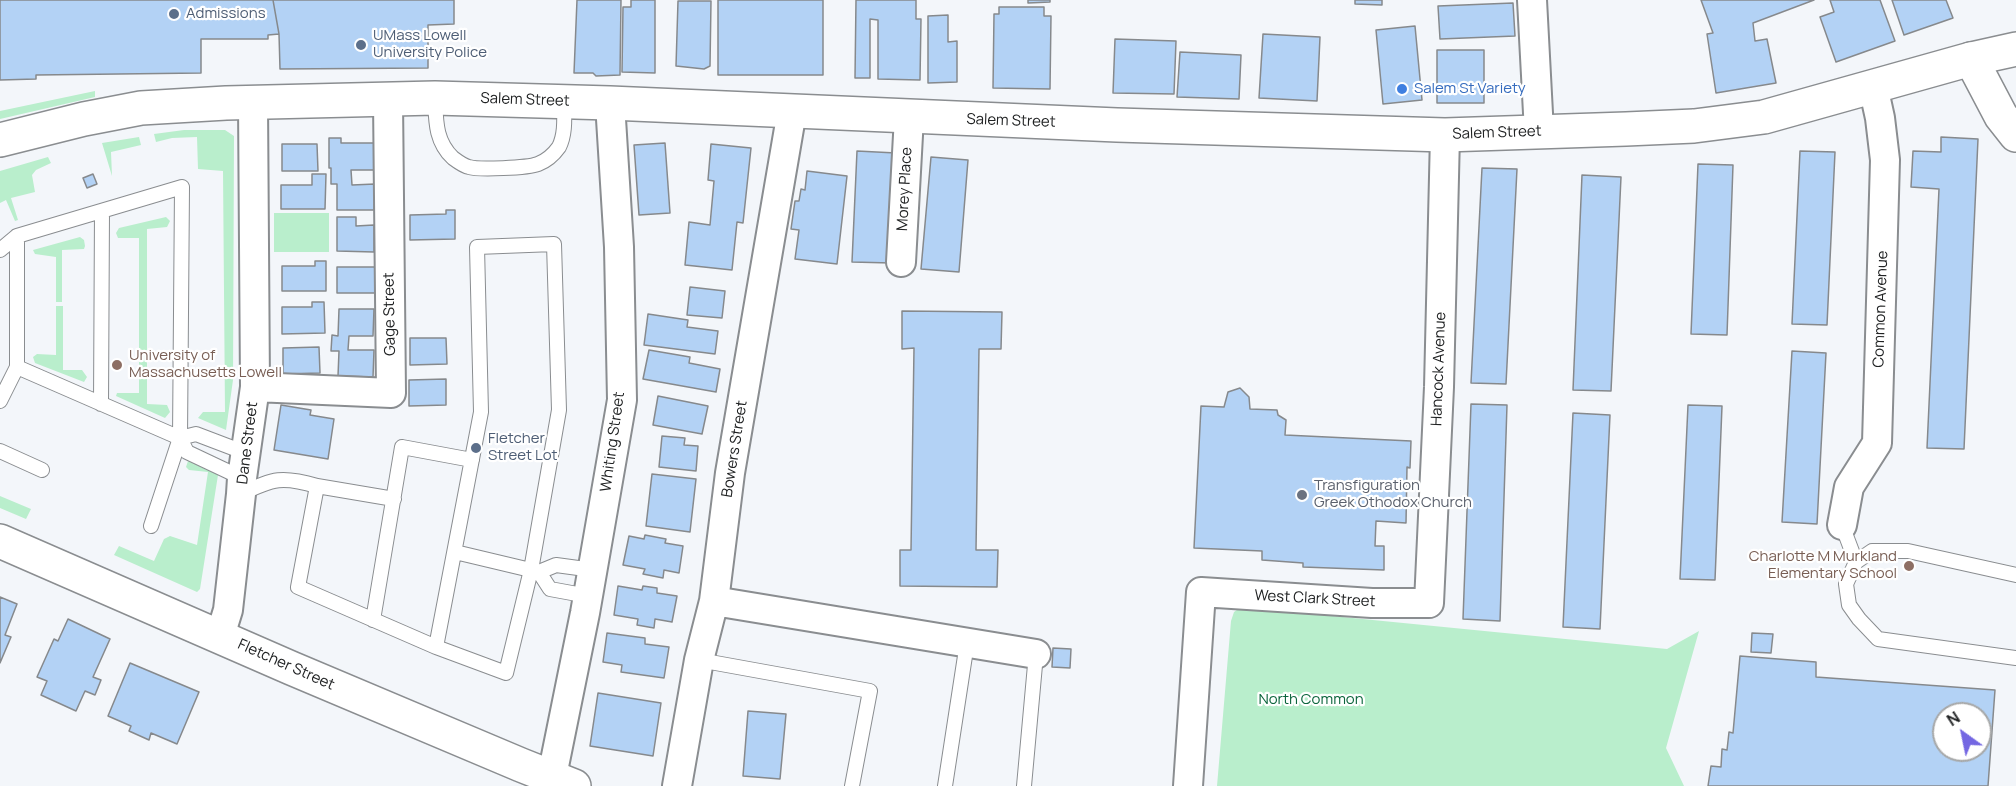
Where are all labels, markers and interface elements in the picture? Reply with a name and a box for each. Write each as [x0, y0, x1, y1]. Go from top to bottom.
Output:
place label: Admissions [186, 5, 266, 23]
marker: Admissions [167, 7, 181, 21]
place label: UMass Lowell University Police [373, 27, 487, 62]
marker: UMass Lowell University Police [354, 38, 368, 52]
place label: Salem St Variety [1414, 80, 1526, 98]
marker: Salem St Variety [1395, 82, 1409, 96]
street label: Salem Street [480, 89, 570, 111]
street label: Salem Street [966, 110, 1056, 132]
street label: Salem Street [1452, 122, 1542, 144]
street label: Morey Place [894, 147, 916, 231]
street label: Common Avenue [1870, 250, 1892, 368]
street label: Gage Street [380, 272, 400, 356]
street label: Hancock Avenue [1428, 311, 1450, 427]
place label: University of Massachusetts Lowell [129, 347, 282, 382]
marker: University of Massachusetts Lowell [110, 358, 124, 372]
street label: Whiting Street [597, 391, 629, 493]
street label: Bowers Street [718, 399, 752, 499]
street label: Dane Street [234, 401, 262, 485]
place label: Fletcher Street Lot [488, 430, 558, 465]
marker: Fletcher Street Lot [469, 441, 483, 455]
place label: Transfiguration Greek Othodox Church [1314, 477, 1472, 512]
marker: Transfiguration Greek Othodox Church [1295, 488, 1309, 502]
place label: Charlotte M Murkland Elementary School [1749, 548, 1897, 583]
marker: Charlotte M Murkland Elementary School [1902, 559, 1916, 573]
street label: West Clark Street [1254, 587, 1376, 611]
street label: Fletcher Street [235, 636, 337, 694]
park label: North Common [1258, 691, 1364, 709]
north arrow [1932, 702, 1992, 762]
text: N [1942, 706, 1964, 731]

